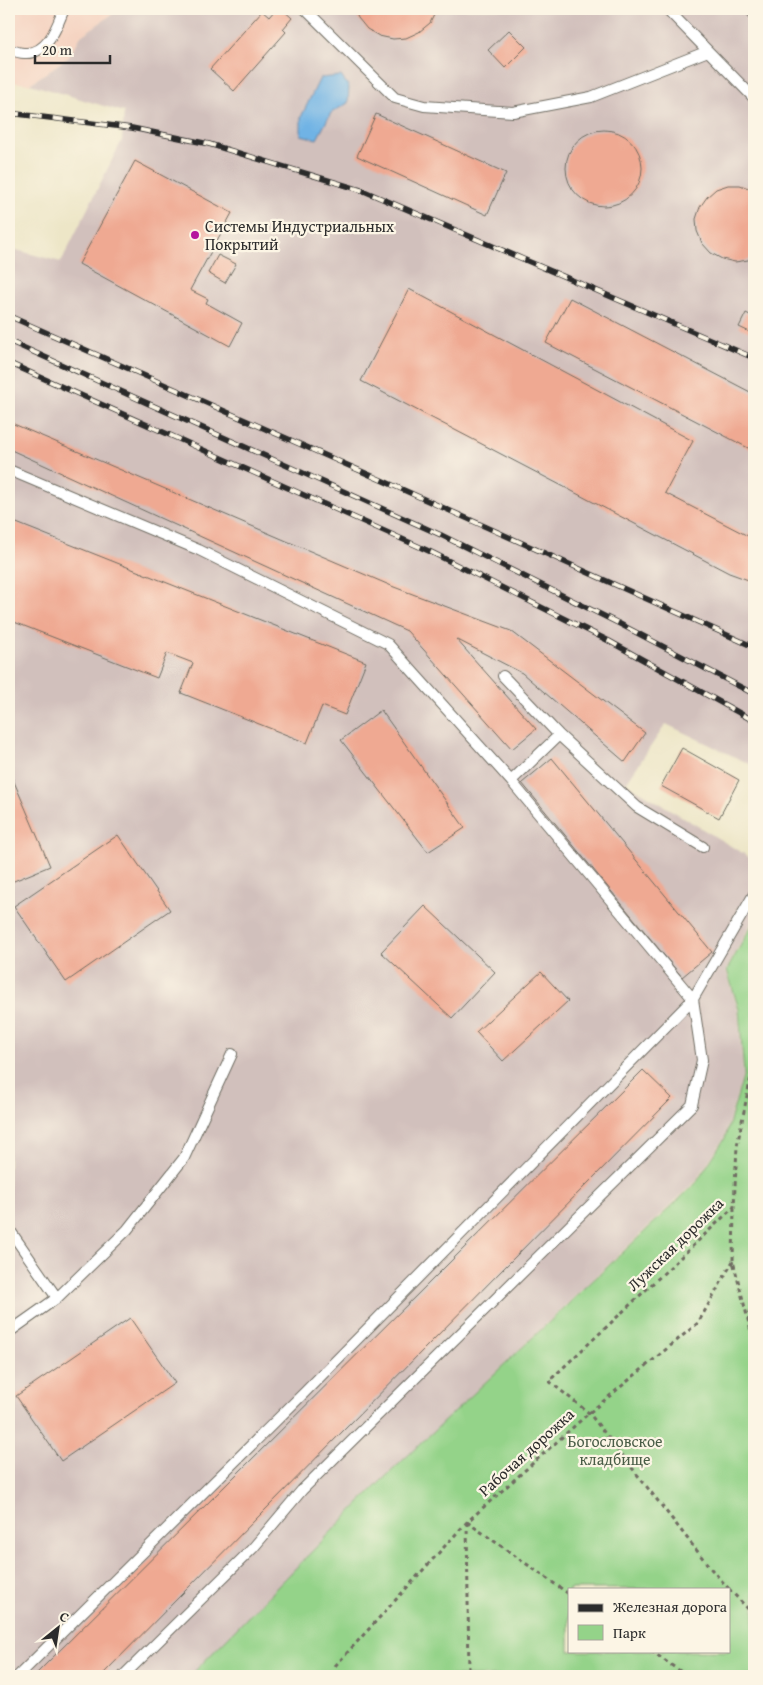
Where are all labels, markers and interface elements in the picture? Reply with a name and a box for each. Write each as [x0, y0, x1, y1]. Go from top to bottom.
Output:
scale bar [35, 32, 110, 64]
text: 20 m [42, 39, 73, 60]
place label: Системы Индустриальных Покрытий [205, 214, 395, 256]
marker: Системы Индустриальных Покрытий [189, 229, 201, 241]
street label: Лужская дорожка [621, 1191, 729, 1296]
street label: Рабочая дорожка [473, 1402, 580, 1502]
park label: Богословское кладбище [567, 1429, 663, 1471]
legend [568, 1588, 730, 1652]
text: Железная дорога [612, 1596, 728, 1617]
north arrow [32, 1602, 82, 1652]
text: С [56, 1606, 73, 1627]
text: Парк [613, 1622, 646, 1643]

